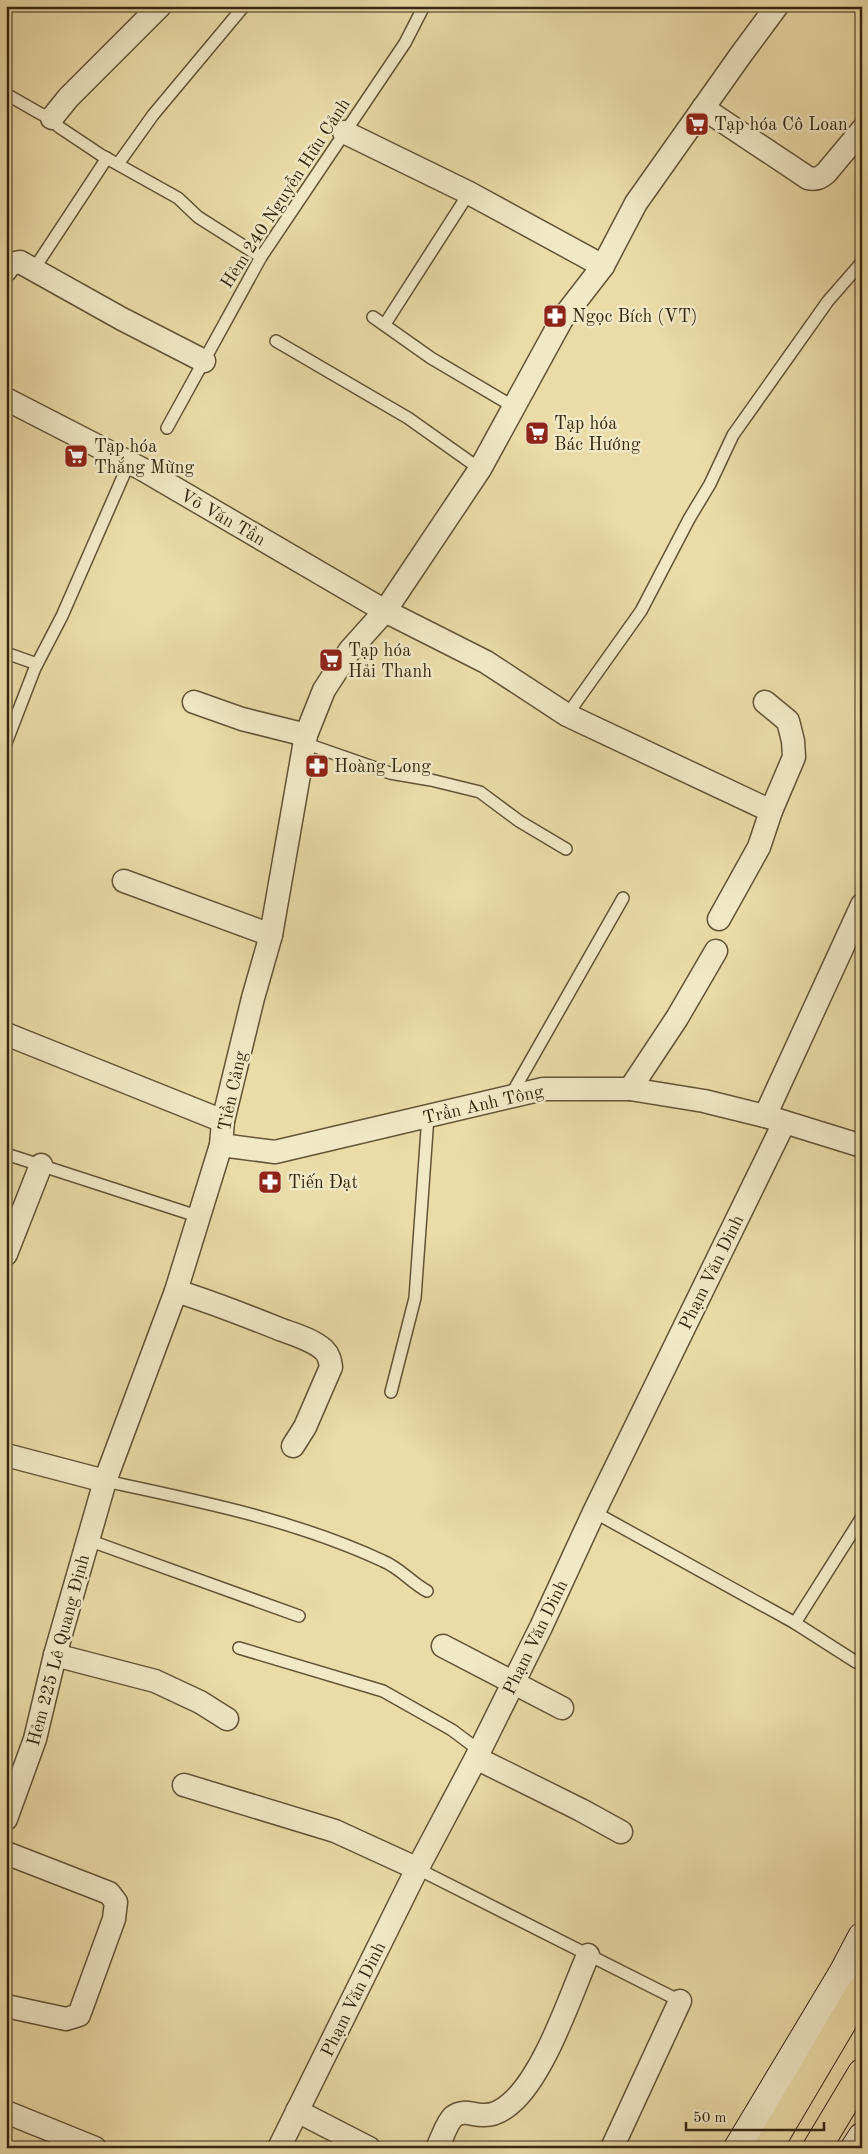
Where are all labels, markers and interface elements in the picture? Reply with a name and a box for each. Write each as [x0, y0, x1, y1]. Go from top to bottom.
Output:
street label: Hẻm 240 Nguyễn Hữu Cảnh [216, 94, 354, 292]
supermarket icon: Tạp hóa Cô Loan [684, 111, 710, 137]
place label: Tạp hóa Cô Loan [714, 116, 848, 134]
pharmacy icon: Ngọc Bích (VT) [542, 303, 568, 329]
place label: Ngọc Bích (VT) [572, 307, 697, 326]
place label: Tạp hóa Bác Hướng [554, 415, 641, 454]
supermarket icon: Tạp hóa Bác Hướng [524, 420, 550, 446]
place label: Tạp hóa Thắng Mừng [94, 438, 194, 477]
supermarket icon: Tạp hóa Thắng Mừng [63, 443, 89, 469]
street label: Võ Văn Tần [177, 484, 270, 550]
place label: Tạp hóa Hải Thanh [348, 642, 432, 681]
supermarket icon: Tạp hóa Hải Thanh [318, 647, 344, 673]
pharmacy icon: Hoàng Long [304, 753, 330, 779]
place label: Hoàng Long [334, 758, 431, 776]
street label: Tiền Cảng [213, 1049, 250, 1133]
street label: Trần Anh Tông [420, 1079, 546, 1128]
pharmacy icon: Tiến Đạt [257, 1169, 283, 1195]
place label: Tiến Đạt [288, 1173, 358, 1192]
street label: Phạm Văn Dinh [676, 1212, 748, 1333]
street label: Hẻm 225 Lê Quang Định [25, 1552, 93, 1748]
street label: Phạm Văn Dinh [500, 1577, 572, 1698]
street label: Phạm Văn Dinh [318, 1939, 390, 2060]
scale bar [686, 2099, 823, 2131]
text: 50 m [693, 2111, 727, 2126]

